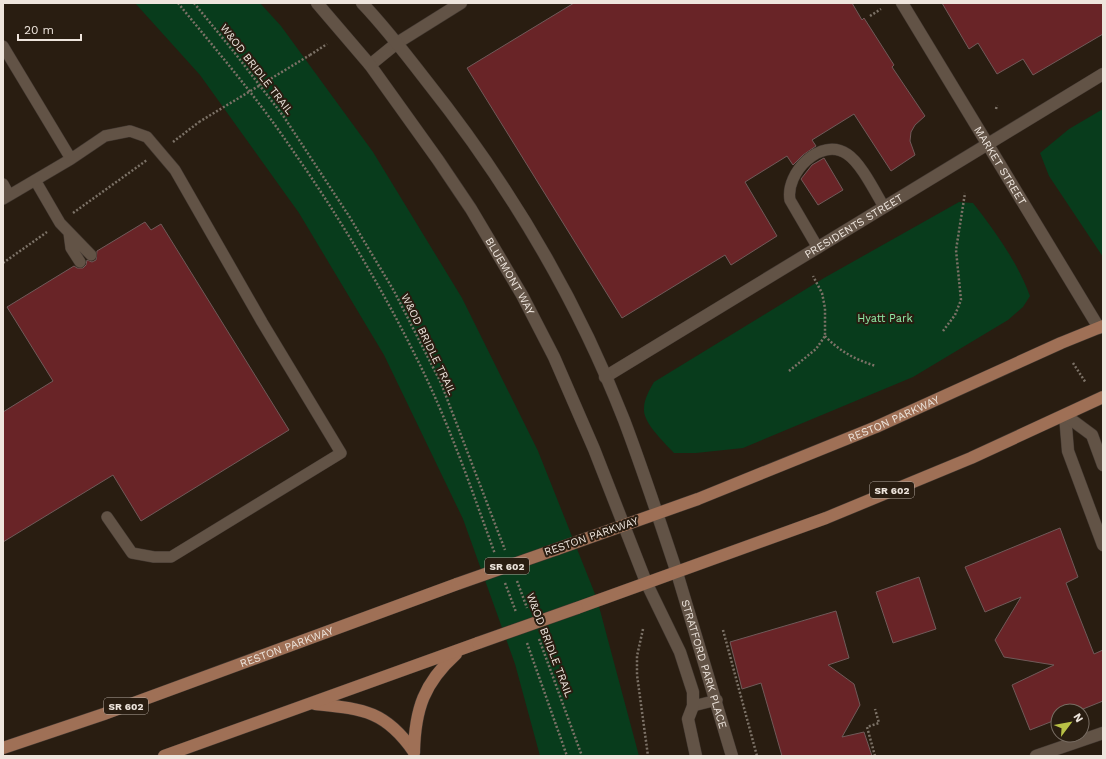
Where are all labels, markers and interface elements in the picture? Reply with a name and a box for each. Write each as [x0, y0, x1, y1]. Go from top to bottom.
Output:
scale bar [18, 16, 81, 42]
street label: W&OD BRIDLE TRAIL [217, 22, 296, 117]
text: 20 m [24, 23, 54, 37]
street label: MARKET STREET [971, 124, 1029, 208]
street label: PRESIDENTS STREET [802, 191, 906, 261]
street label: BLUEMONT WAY [482, 235, 537, 318]
street label: W&OD BRIDLE TRAIL [398, 292, 459, 397]
park label: Hyatt Park [857, 312, 913, 325]
street label: RESTON PARKWAY [846, 393, 942, 445]
road number: SR 602 [870, 482, 914, 498]
street label: RESTON PARKWAY [543, 514, 640, 559]
road number: SR 602 [485, 558, 529, 574]
street label: W&OD BRIDLE TRAIL [524, 591, 576, 700]
street label: STRATFORD PARK PLACE [678, 598, 729, 730]
street label: RESTON PARKWAY [238, 624, 336, 670]
road number: SR 602 [104, 698, 148, 714]
north arrow [1050, 703, 1090, 743]
text: N [1070, 711, 1086, 725]

